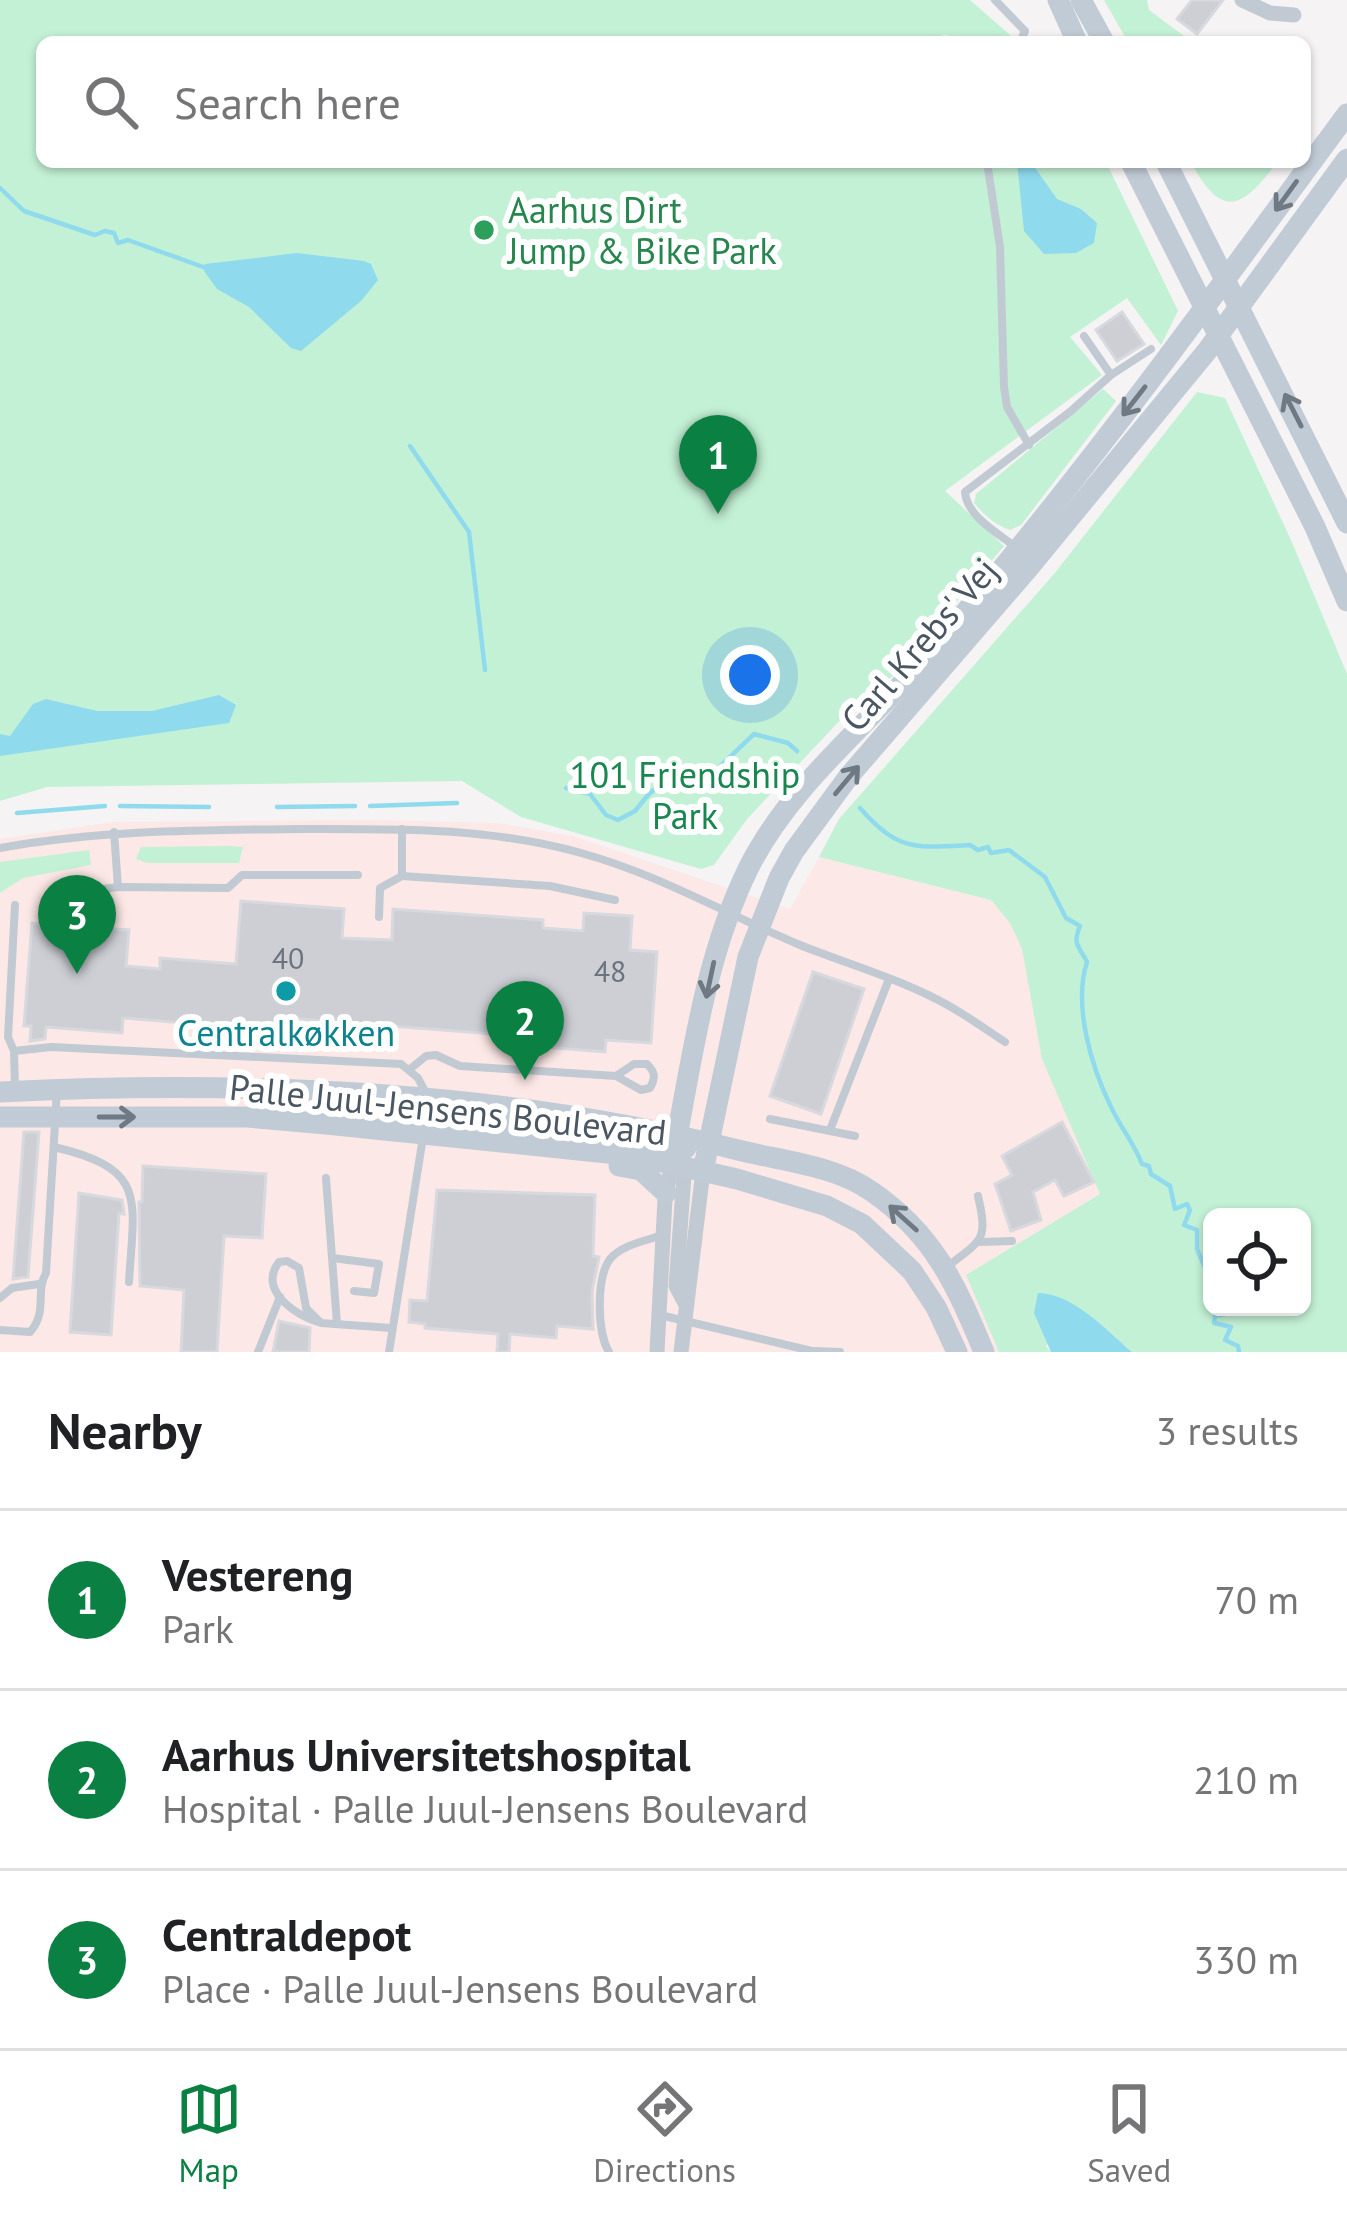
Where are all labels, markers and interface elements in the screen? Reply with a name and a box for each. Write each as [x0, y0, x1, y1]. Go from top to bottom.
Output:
search box [36, 36, 1311, 168]
icon: search [78, 69, 144, 135]
text: Search here [174, 73, 401, 131]
one-way arrow [1274, 179, 1300, 212]
place label: Aarhus Dirt Jump & Bike Park [506, 186, 777, 274]
marker: Aarhus Dirt Jump & Bike Park [471, 217, 497, 243]
one-way arrow [1121, 384, 1148, 416]
one-way arrow [1281, 393, 1304, 428]
pin: 1 [679, 415, 757, 514]
street label: Carl Krebs' Vej [830, 547, 1008, 741]
your location [720, 645, 780, 705]
park label: 101 Friendship Park [570, 751, 800, 839]
one-way arrow [832, 765, 860, 796]
pin: 3 [38, 875, 116, 974]
house number: 40 [272, 938, 304, 977]
house number: 48 [594, 951, 626, 990]
one-way arrow [697, 960, 720, 998]
marker: Centralkøkken [273, 978, 299, 1004]
pin: 2 [486, 981, 564, 1080]
place label: Centralkøkken [177, 1009, 395, 1056]
street label: Palle Juul-Jensens Boulevard [227, 1063, 669, 1155]
one-way arrow [97, 1106, 136, 1128]
one-way arrow [889, 1205, 919, 1232]
map controls [1203, 1208, 1311, 1316]
button: locate [1203, 1208, 1311, 1316]
text: Nearby [48, 1397, 202, 1463]
text: 3 results [1156, 1405, 1299, 1456]
text: Vestereng [162, 1545, 353, 1603]
text: 1 [76, 1574, 98, 1625]
text: 70 m [1214, 1574, 1299, 1625]
text: Park [162, 1603, 234, 1654]
text: Aarhus Universitetshospital [162, 1725, 691, 1783]
text: 2 [76, 1754, 98, 1805]
text: 210 m [1193, 1754, 1299, 1805]
text: Hospital · Palle Juul-Jensens Boulevard [162, 1783, 808, 1834]
text: Centraldepot [162, 1905, 411, 1963]
text: 3 [76, 1934, 98, 1985]
text: 330 m [1193, 1934, 1299, 1985]
text: Place · Palle Juul-Jensens Boulevard [162, 1963, 758, 2014]
tab: Map [176, 2076, 242, 2191]
tab: Directions [593, 2076, 736, 2191]
tab: Saved [1087, 2076, 1171, 2191]

